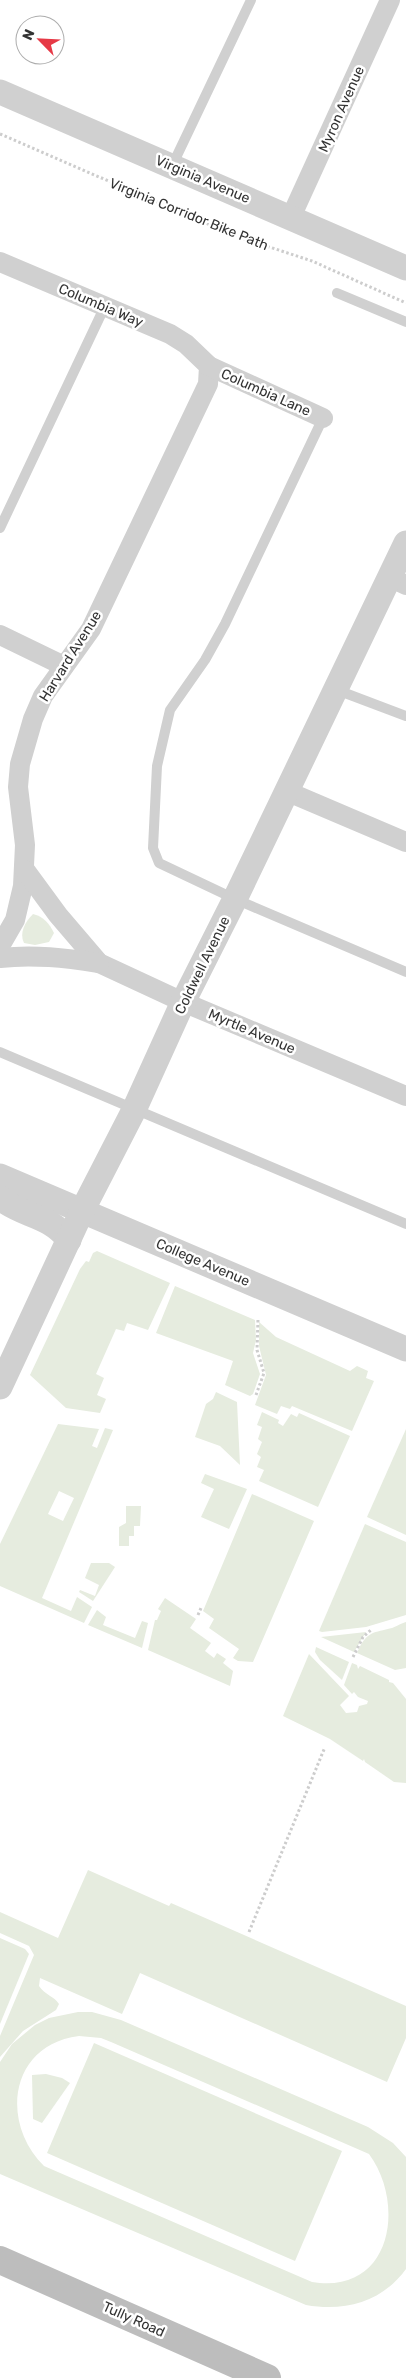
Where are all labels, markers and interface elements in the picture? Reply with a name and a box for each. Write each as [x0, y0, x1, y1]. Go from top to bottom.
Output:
north arrow [15, 15, 65, 65]
text: N [19, 27, 38, 43]
street label: Myron Avenue [315, 63, 368, 155]
street label: Virginia Avenue [153, 152, 253, 207]
street label: Virginia Corridor Bike Path [107, 175, 271, 254]
street label: Columbia Way [56, 280, 146, 331]
street label: Columbia Lane [218, 365, 313, 420]
street label: Harvard Avenue [36, 608, 105, 705]
street label: Coldwell Avenue [171, 913, 234, 1017]
street label: Myrtle Avenue [206, 1005, 298, 1058]
street label: College Avenue [153, 1235, 252, 1290]
street label: Tully Road [100, 2298, 167, 2341]

